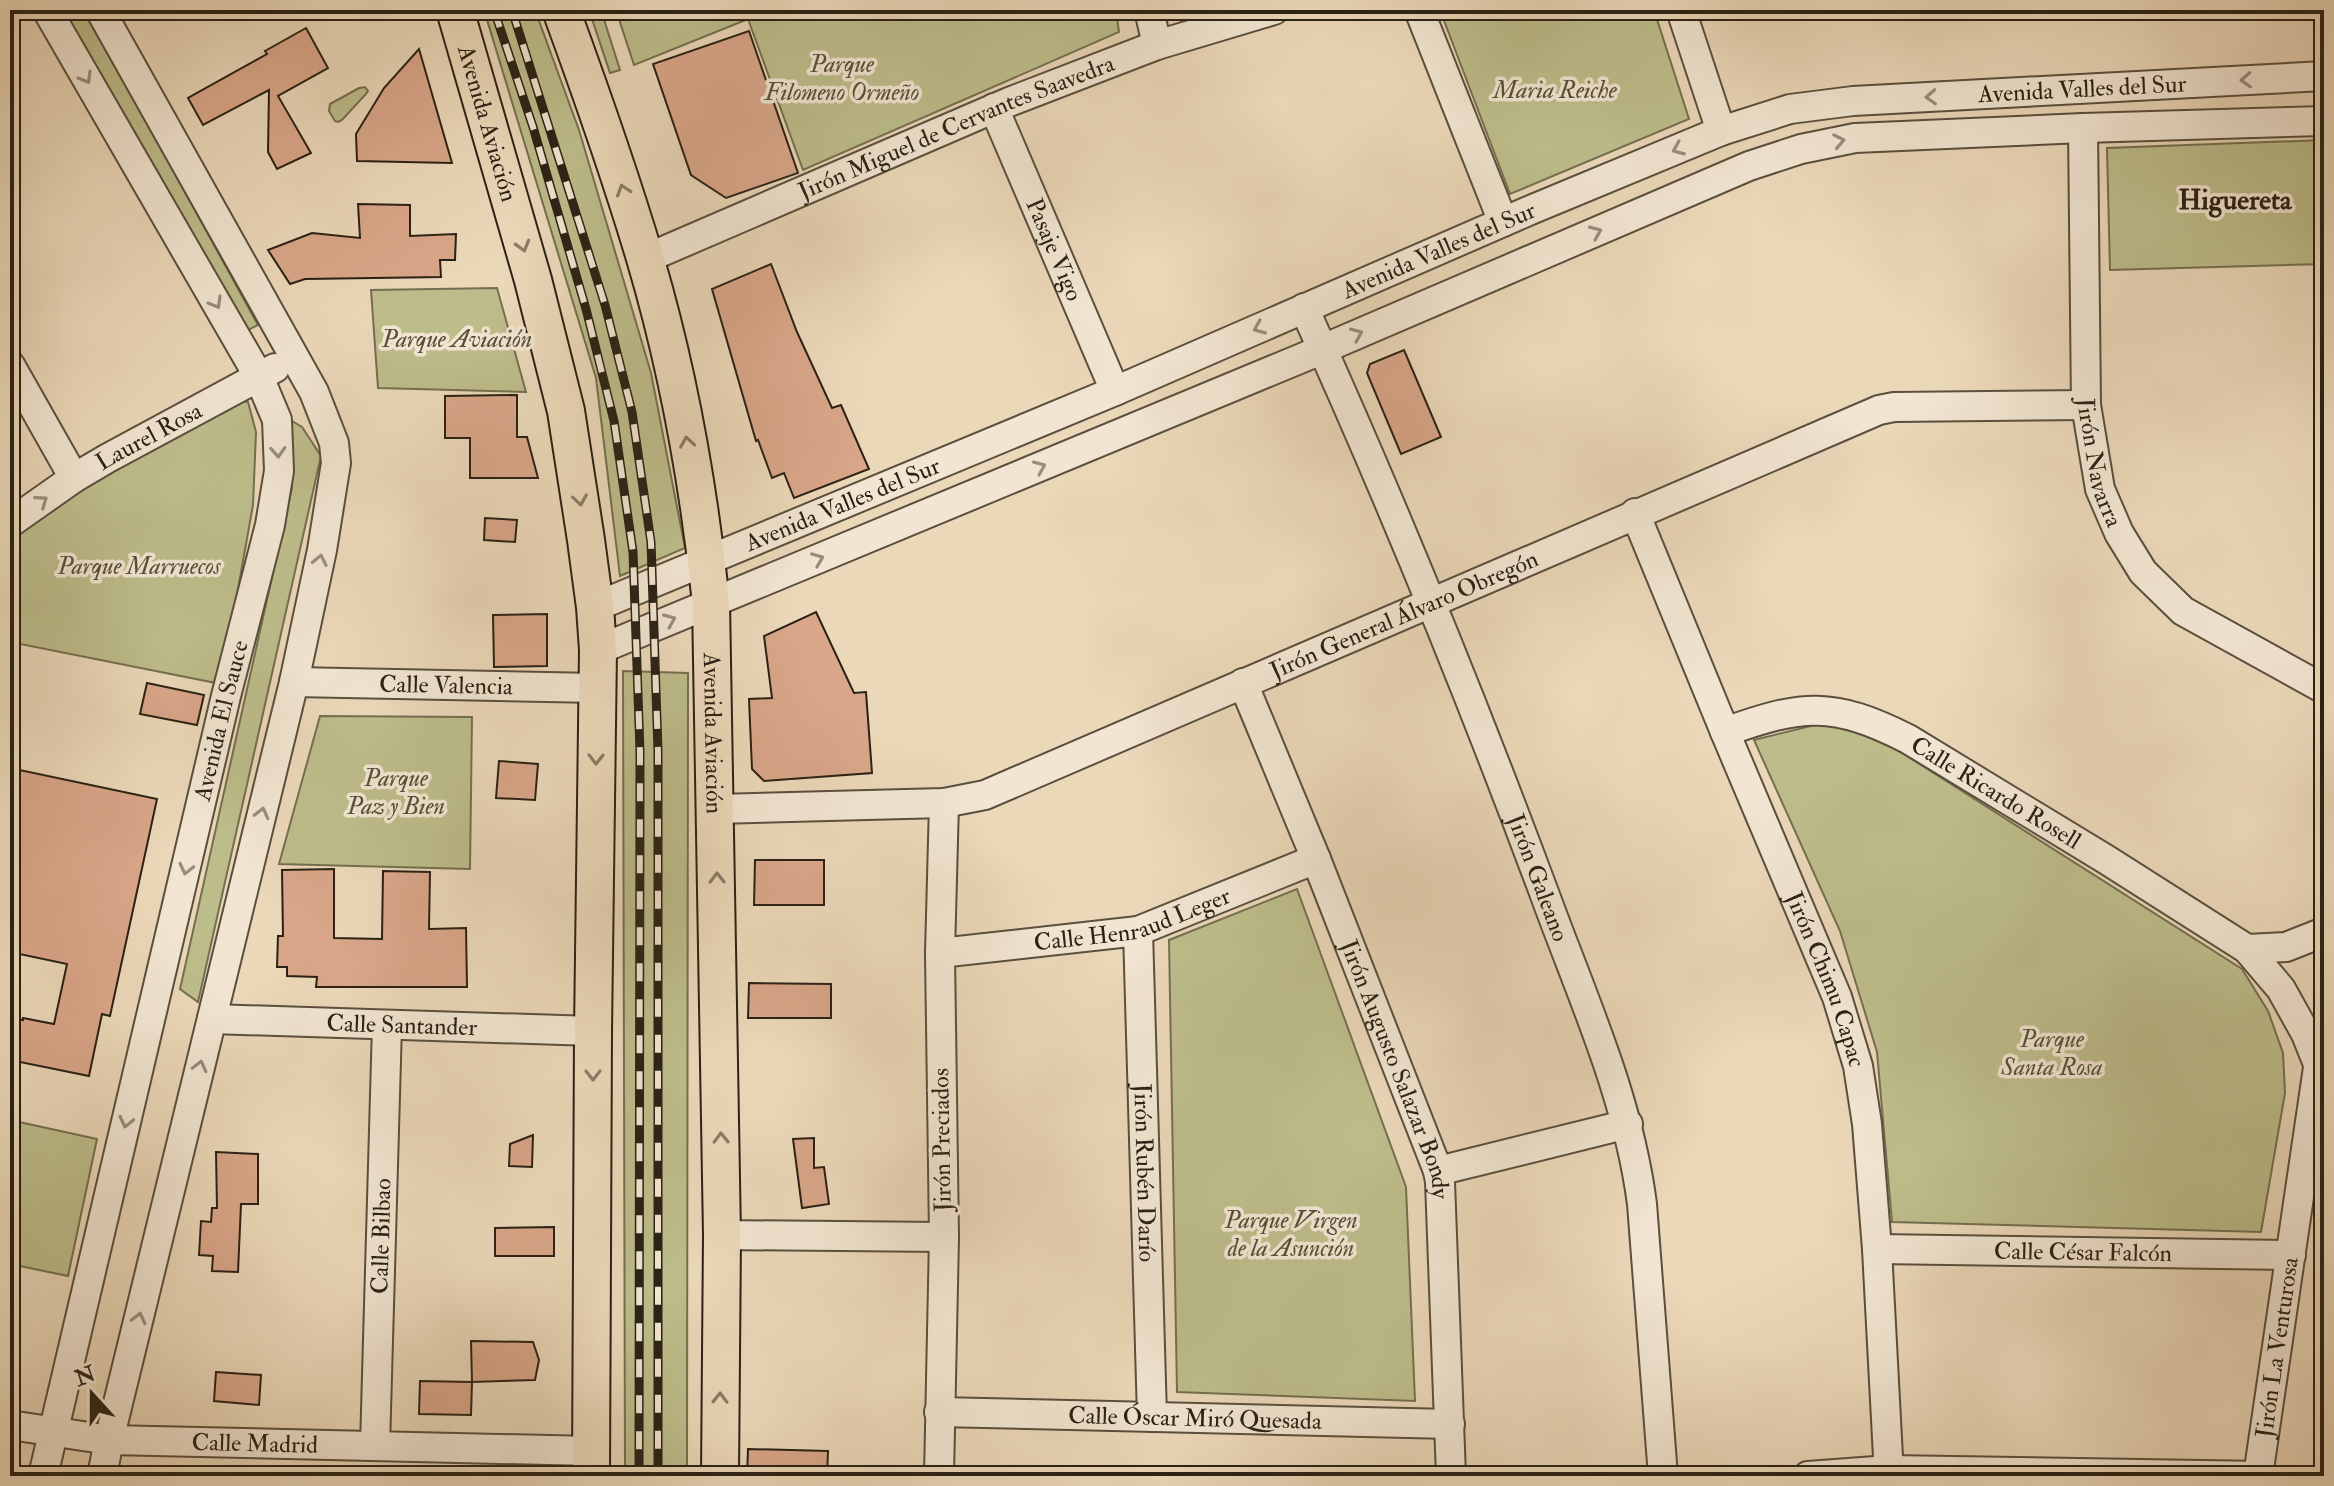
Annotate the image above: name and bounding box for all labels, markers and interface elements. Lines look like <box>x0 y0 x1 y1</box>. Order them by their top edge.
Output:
street label: Avenida Aviación <box>450 41 525 205</box>
street label: Jirón Miguel de Cervantes Saavedra <box>792 47 1120 207</box>
park label: Parque Filomeno Ormeño <box>764 49 919 108</box>
street label: Avenida Valles del Sur <box>1976 68 2187 110</box>
one-way arrow <box>76 69 92 83</box>
one-way arrow <box>2239 72 2252 89</box>
park label: Maria Reiche <box>1491 75 1618 106</box>
one-way arrow <box>1924 88 1936 105</box>
one-way arrow <box>1832 134 1846 151</box>
one-way arrow <box>1672 139 1686 155</box>
district label: Higuereta <box>2178 183 2293 218</box>
one-way arrow <box>616 184 632 198</box>
street label: Pasaje Vigo <box>1019 193 1090 306</box>
street label: Avenida Valles del Sur <box>1336 194 1540 306</box>
one-way arrow <box>1588 225 1602 241</box>
one-way arrow <box>514 239 530 253</box>
one-way arrow <box>206 294 222 309</box>
one-way arrow <box>1253 319 1267 335</box>
park label: Parque Aviación <box>381 324 532 355</box>
one-way arrow <box>1349 328 1363 344</box>
street label: Laurel Rosa <box>90 394 208 477</box>
street label: Jirón Navarra <box>2070 397 2130 533</box>
one-way arrow <box>679 435 696 449</box>
one-way arrow <box>269 446 286 459</box>
street label: Avenida Valles del Sur <box>739 450 945 559</box>
one-way arrow <box>1032 460 1046 476</box>
one-way arrow <box>571 493 588 507</box>
one-way arrow <box>34 496 48 511</box>
street label: Jirón General Álvaro Obregón <box>1264 543 1543 686</box>
park label: Parque Marruecos <box>56 551 221 582</box>
one-way arrow <box>810 552 824 568</box>
one-way arrow <box>311 553 328 567</box>
one-way arrow <box>662 614 676 630</box>
street label: Avenida El Sauce <box>186 637 255 805</box>
street label: Avenida Aviación <box>696 651 730 814</box>
street label: Calle Valencia <box>379 668 514 702</box>
street label: Calle Ricardo Rosell <box>1905 729 2087 856</box>
one-way arrow <box>588 753 605 766</box>
park label: Parque Paz y Bien <box>346 763 445 822</box>
one-way arrow <box>253 807 270 820</box>
street label: Jirón Galeano <box>1500 809 1576 946</box>
one-way arrow <box>178 861 195 875</box>
one-way arrow <box>709 871 726 884</box>
street label: Calle Henraud Leger <box>1032 880 1235 958</box>
street label: Jirón Chimu Capac <box>1778 886 1873 1071</box>
street label: Jirón Augusto Salazar Bondy <box>1333 934 1456 1200</box>
street label: Calle Santander <box>326 1007 478 1043</box>
park label: Parque Santa Rosa <box>2000 1024 2103 1083</box>
one-way arrow <box>191 1059 208 1073</box>
street label: Jirón Preciados <box>925 1068 959 1213</box>
one-way arrow <box>584 1069 602 1082</box>
street label: Jirón Rubén Darío <box>1127 1082 1163 1263</box>
one-way arrow <box>119 1115 136 1128</box>
one-way arrow <box>712 1131 730 1144</box>
street label: Calle Bilbao <box>364 1178 398 1294</box>
park label: Parque Virgen de la Asunción <box>1223 1205 1358 1264</box>
street label: Calle César Falcón <box>1994 1235 2172 1269</box>
street label: Jirón La Venturosa <box>2248 1254 2306 1441</box>
one-way arrow <box>129 1312 146 1326</box>
north arrow <box>52 1354 132 1434</box>
text: N <box>70 1360 100 1393</box>
one-way arrow <box>712 1391 729 1404</box>
street label: Calle Óscar Miró Quesada <box>1068 1400 1323 1437</box>
street label: Calle Madrid <box>191 1426 319 1460</box>

